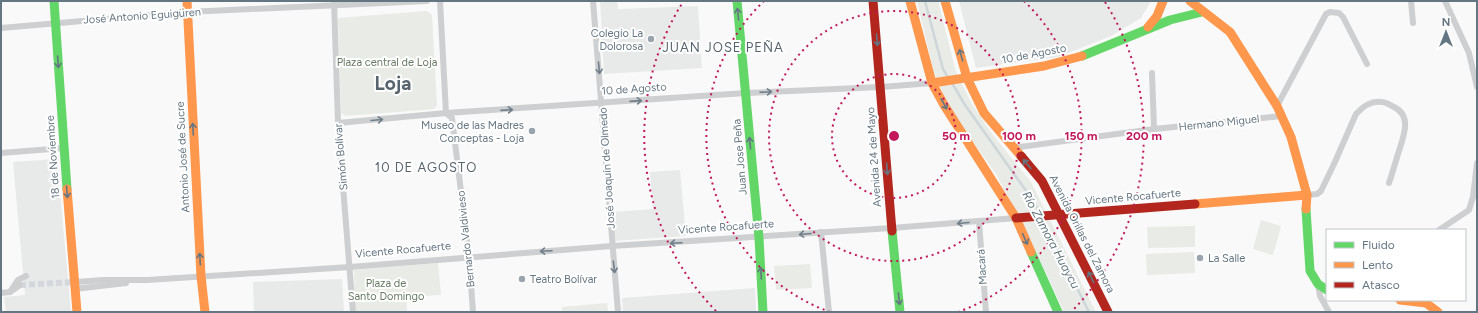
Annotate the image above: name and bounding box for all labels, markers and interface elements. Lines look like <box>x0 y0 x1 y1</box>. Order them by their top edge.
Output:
street label: José Antonio Eguigüren <box>83 5 201 27</box>
one-way arrow <box>734 8 742 21</box>
north arrow <box>1426 12 1466 52</box>
text: N <box>1442 16 1450 29</box>
place label: Colegio La Dolorosa <box>591 27 643 53</box>
one-way arrow <box>873 33 880 46</box>
marker: Colegio La Dolorosa <box>646 34 656 44</box>
district label: JUAN JOSE PEÑA <box>662 40 784 55</box>
street label: 10 de Agosto <box>1001 41 1067 67</box>
one-way arrow <box>957 49 964 62</box>
one-way arrow <box>55 55 62 68</box>
park label: Plaza central de Loja <box>337 56 437 69</box>
one-way arrow <box>596 61 603 74</box>
district label: Loja <box>375 72 411 95</box>
street label: 10 de Agosto <box>601 80 667 98</box>
one-way arrow <box>759 88 772 96</box>
one-way arrow <box>629 97 642 104</box>
one-way arrow <box>940 98 948 110</box>
street label: Antonio José de Sucre <box>174 101 192 213</box>
one-way arrow <box>500 106 513 113</box>
street label: José Joaquín de Olmedo <box>596 107 618 229</box>
street label: Avenida 24 de Mayo <box>864 107 884 207</box>
street label: Hermano Miguel <box>1178 112 1260 134</box>
street label: 18 de Noviembre <box>44 115 62 199</box>
one-way arrow <box>370 116 383 123</box>
street label: Juan Jose Peña <box>730 118 750 196</box>
place label: Museo de las Madres Conceptas - Loja <box>421 119 524 145</box>
one-way arrow <box>189 123 197 136</box>
street label: Simón Bolívar <box>332 123 350 191</box>
marker: Museo de las Madres Conceptas - Loja <box>527 126 537 136</box>
centre of rings <box>887 129 901 143</box>
text: 50 m <box>942 129 970 143</box>
text: 100 m <box>1002 129 1036 143</box>
text: 150 m <box>1064 129 1098 143</box>
text: 200 m <box>1126 129 1162 143</box>
one-way arrow <box>747 137 754 150</box>
one-way arrow <box>1023 159 1032 170</box>
district label: 10 DE AGOSTO <box>375 160 477 175</box>
one-way arrow <box>884 162 891 175</box>
street label: Avenida Orillas del Zamora <box>1047 173 1117 295</box>
one-way arrow <box>64 185 71 198</box>
street label: Vicente Rocafuerte <box>1085 186 1181 208</box>
water label: Río Zamora Huaycu <box>1019 189 1083 291</box>
street label: Bernardo Valdivieso <box>454 190 478 288</box>
street label: Vicente Rocafuerte <box>678 217 774 237</box>
one-way arrow <box>957 219 970 226</box>
legend <box>1326 229 1466 301</box>
one-way arrow <box>799 230 812 237</box>
one-way arrow <box>1022 233 1029 245</box>
text: Fluido <box>1362 238 1395 252</box>
street label: Vicente Rocafuerte <box>355 239 451 261</box>
one-way arrow <box>670 239 683 246</box>
one-way arrow <box>540 248 553 255</box>
street label: Macará <box>974 249 990 285</box>
place label: La Salle <box>1208 252 1245 265</box>
one-way arrow <box>196 253 203 266</box>
marker: La Salle <box>1195 253 1205 263</box>
text: Lento <box>1362 258 1393 272</box>
one-way arrow <box>611 260 618 273</box>
one-way arrow <box>757 267 764 280</box>
one-way arrow <box>1087 271 1094 283</box>
place label: Teatro Bolívar <box>530 273 597 286</box>
marker: Teatro Bolívar <box>517 274 527 284</box>
park label: Plaza de Santo Domingo <box>348 277 424 303</box>
text: Atasco <box>1362 278 1400 292</box>
one-way arrow <box>895 292 903 305</box>

